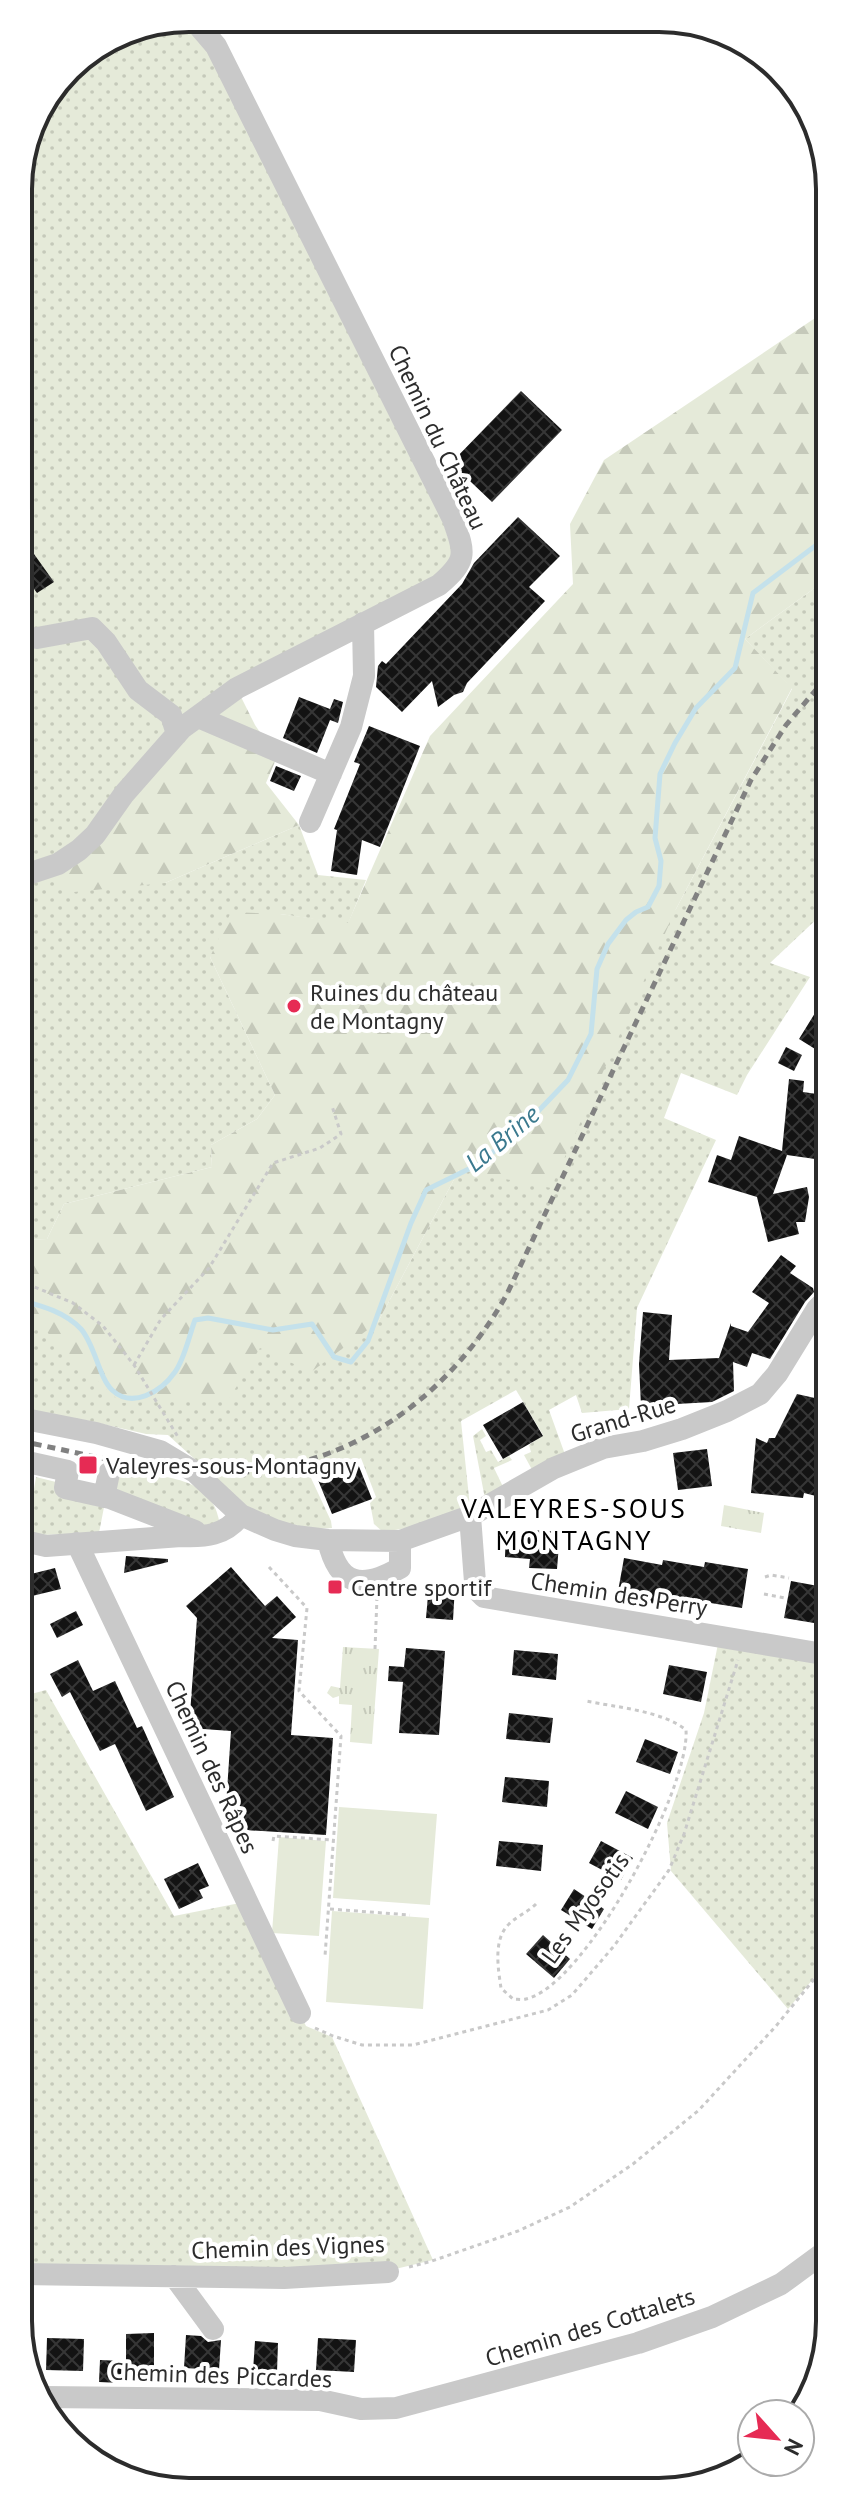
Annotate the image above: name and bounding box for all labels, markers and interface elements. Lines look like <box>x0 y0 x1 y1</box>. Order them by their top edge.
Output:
street label: Chemin du Château <box>382 340 494 534</box>
place label: Ruines du château de Montagny <box>310 977 498 1036</box>
marker: Ruines du château de Montagny <box>285 997 303 1015</box>
water label: La Brine <box>458 1097 546 1179</box>
street label: Grand-Rue <box>567 1388 679 1450</box>
place label: Valeyres-sous-Montagny <box>105 1450 356 1481</box>
marker: Valeyres-sous-Montagny <box>77 1454 99 1476</box>
district label: VALEYRES-SOUS MONTAGNY <box>460 1489 687 1558</box>
street label: Chemin des Perry <box>529 1565 709 1623</box>
place label: Centre sportif <box>351 1572 492 1603</box>
marker: Centre sportif <box>326 1578 344 1596</box>
street label: Chemin des Râpes <box>158 1676 266 1858</box>
street label: Les Myosotis <box>534 1846 636 1970</box>
street label: Chemin des Vignes <box>191 2228 385 2266</box>
street label: Chemin des Cottalets <box>481 2280 699 2374</box>
street label: Chemin des Piccardes <box>109 2356 333 2394</box>
north arrow <box>736 2398 816 2478</box>
text: N <box>778 2434 810 2460</box>

